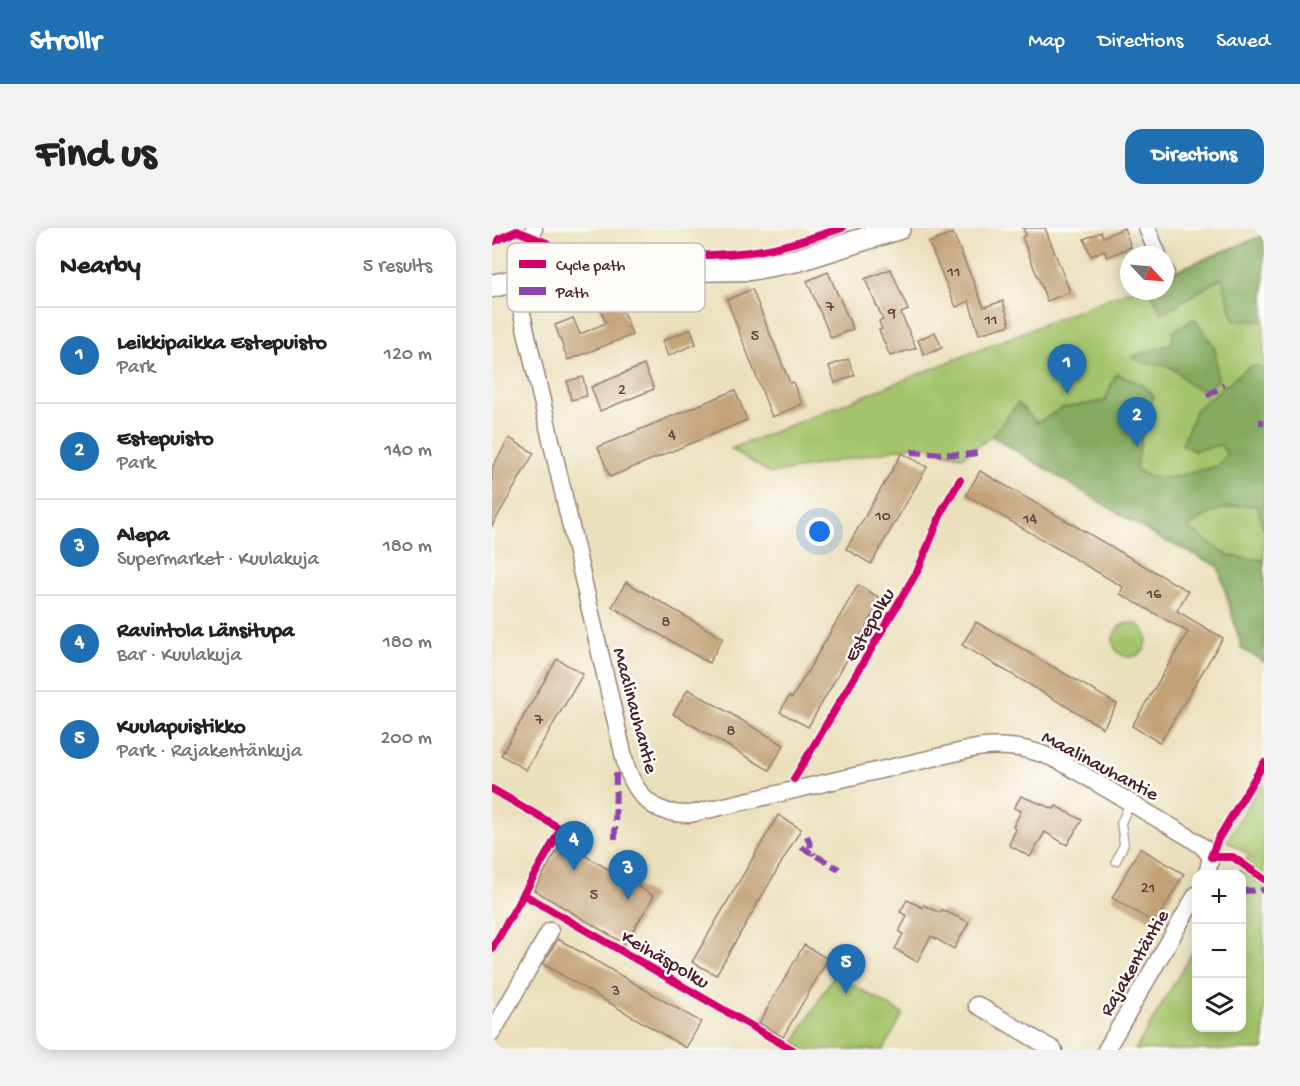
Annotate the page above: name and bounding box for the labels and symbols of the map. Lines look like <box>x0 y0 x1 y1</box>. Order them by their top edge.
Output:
legend <box>507 243 705 312</box>
north arrow <box>1120 246 1174 300</box>
text: Cycle path <box>556 258 626 277</box>
house number: 11 <box>947 264 960 283</box>
text: Path <box>555 285 589 304</box>
house number: 7 <box>825 299 835 318</box>
house number: 9 <box>887 305 896 324</box>
house number: 11 <box>984 312 997 331</box>
house number: 5 <box>751 328 759 347</box>
pin: 1 <box>1048 344 1086 394</box>
house number: 2 <box>618 382 626 401</box>
pin: 2 <box>1118 398 1156 447</box>
house number: 4 <box>668 427 676 446</box>
house number: 10 <box>874 508 891 527</box>
house number: 14 <box>1022 511 1037 530</box>
your location <box>805 517 834 546</box>
street label: Estepolku <box>841 584 902 667</box>
house number: 16 <box>1146 586 1162 605</box>
house number: 8 <box>662 614 671 633</box>
street label: Maalinauhantie <box>606 646 662 777</box>
house number: 7 <box>534 712 544 731</box>
house number: 8 <box>727 723 736 742</box>
street label: Maalinauhantie <box>1037 727 1162 808</box>
pin: 4 <box>554 822 593 871</box>
pin: 3 <box>608 850 648 900</box>
house number: 21 <box>1141 880 1155 899</box>
house number: 5 <box>590 887 598 906</box>
street label: Rajakentäntie <box>1096 906 1176 1021</box>
street label: Keihäspolku <box>616 927 713 996</box>
pin: 5 <box>826 944 866 994</box>
house number: 3 <box>611 983 620 1002</box>

